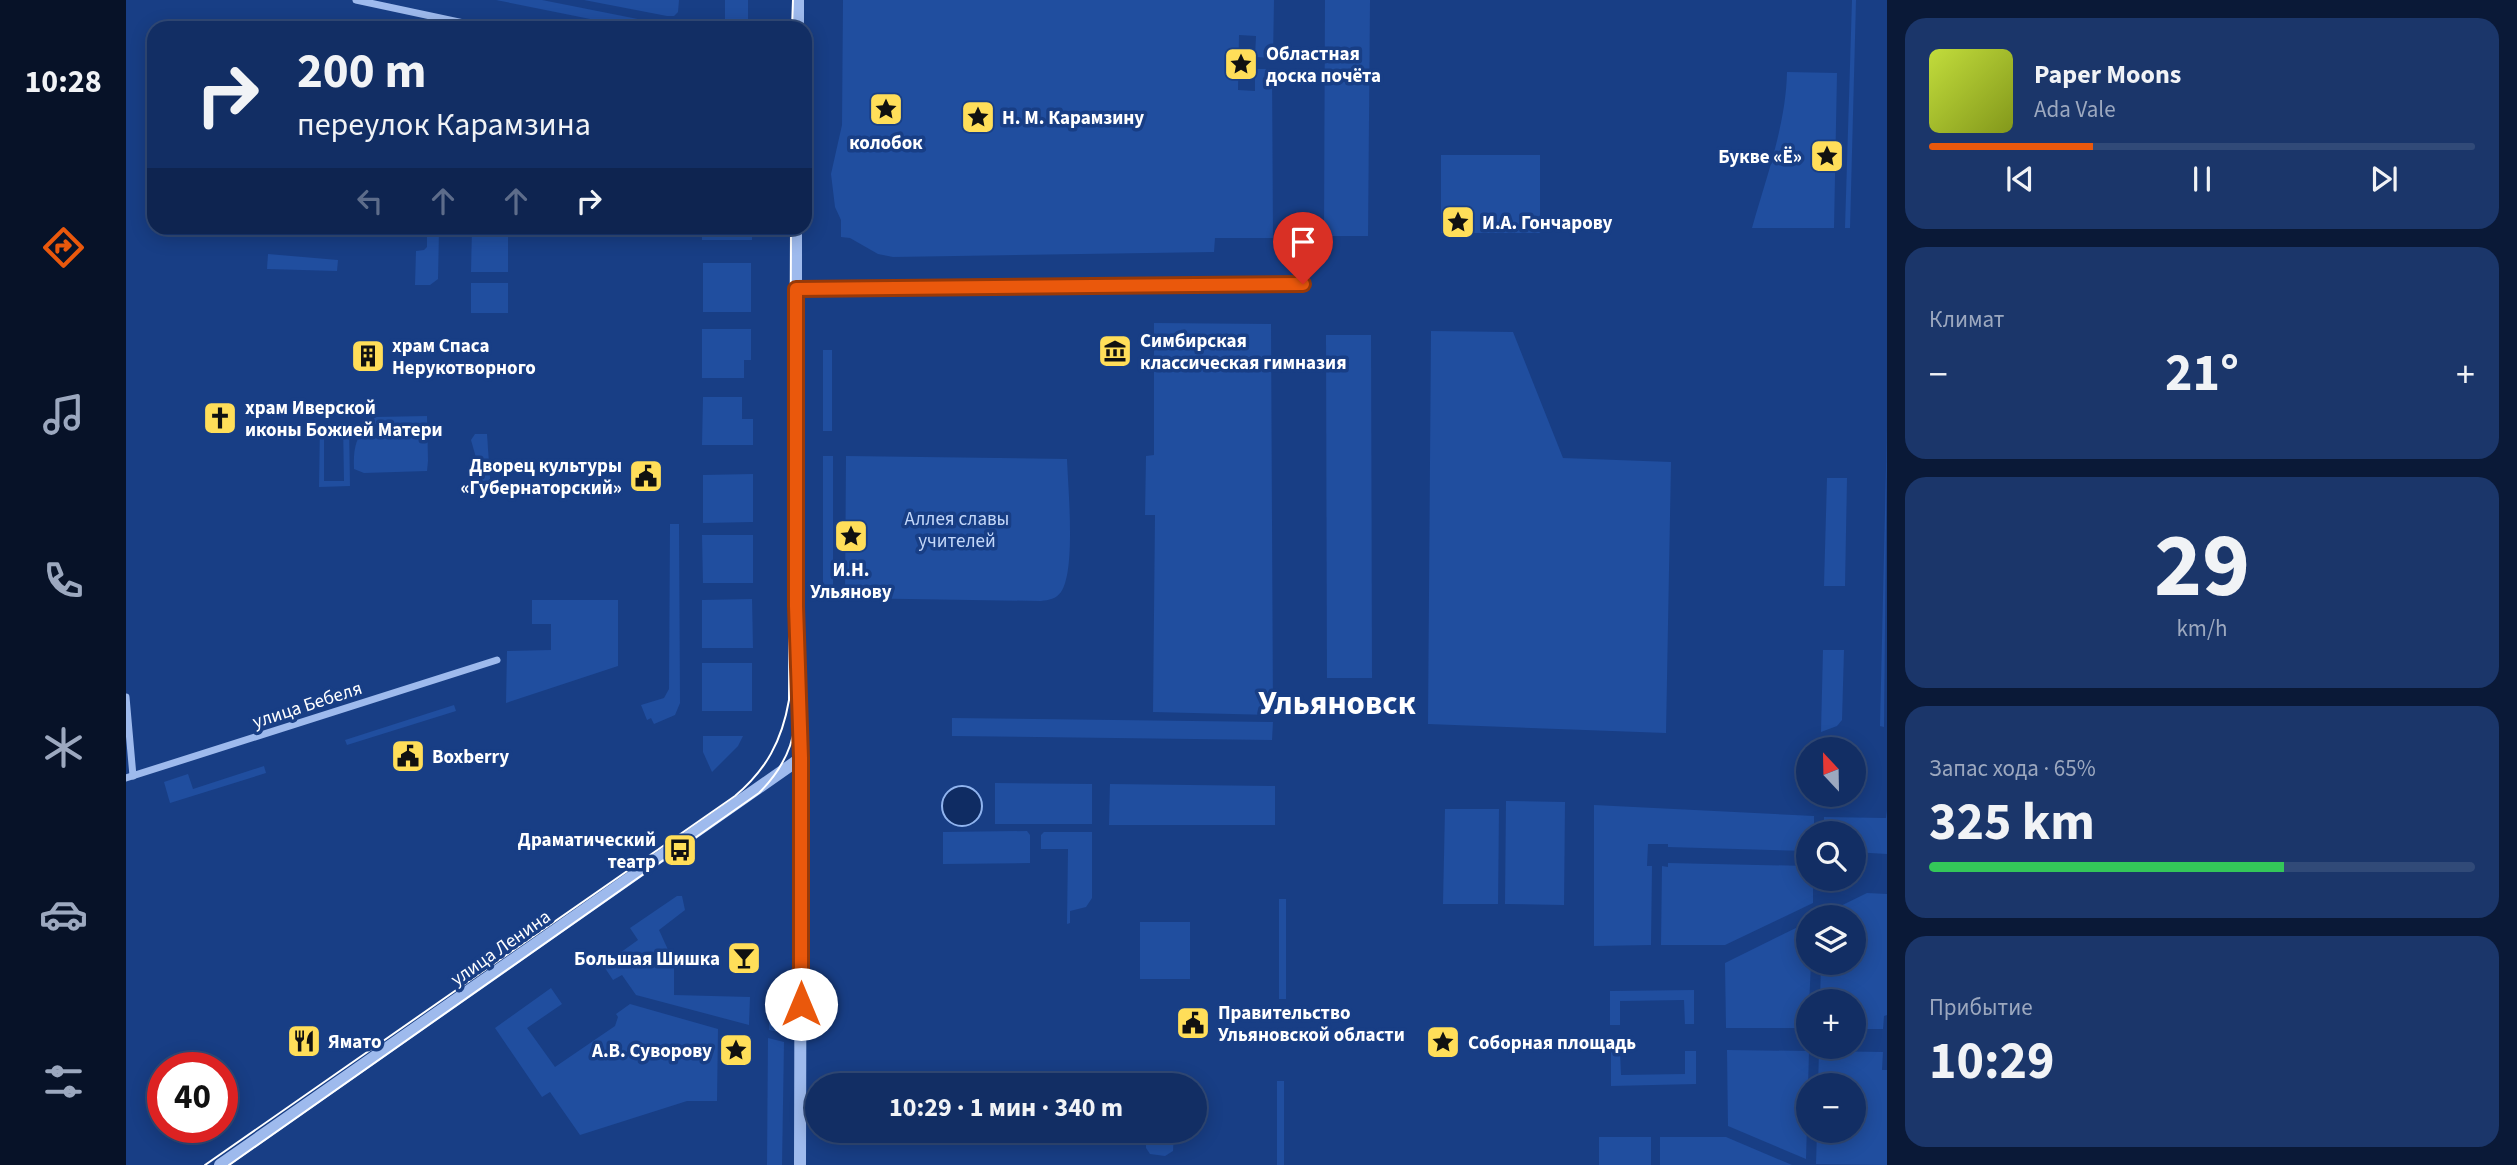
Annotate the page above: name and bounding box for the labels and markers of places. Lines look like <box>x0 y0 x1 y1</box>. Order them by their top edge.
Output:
place label: Областная доска почёта <box>1266 41 1381 90</box>
place icon: Областная доска почёта <box>1222 45 1260 83</box>
place icon: колобок <box>867 90 905 128</box>
place icon: Н. М. Карамзину <box>959 98 997 136</box>
place label: Н. М. Карамзину <box>1002 105 1144 132</box>
place label: колобок <box>849 130 923 157</box>
place icon: Букве «Ё» <box>1808 137 1846 175</box>
place label: Букве «Ё» <box>1718 144 1802 171</box>
place icon: И.А. Гончарову <box>1439 203 1477 241</box>
place label: И.А. Гончарову <box>1482 210 1613 237</box>
pin <box>1273 212 1333 284</box>
place label: Симбирская классическая гимназия <box>1140 328 1347 377</box>
museum icon: Симбирская классическая гимназия <box>1096 332 1134 370</box>
place label: xрам Спаса Нерукотворного <box>392 333 536 382</box>
building icon: xрам Спаса Нерукотворного <box>349 337 387 375</box>
place label: храм Иверской иконы Божией Матери <box>245 395 443 444</box>
church icon: храм Иверской иконы Божией Матери <box>201 399 239 437</box>
place label: Дворец культуры «Губернаторский» <box>460 453 622 502</box>
public building icon: Дворец культуры «Губернаторский» <box>627 457 665 495</box>
place icon: И.Н. Ульянову <box>832 517 870 555</box>
place label: И.Н. Ульянову <box>810 557 892 606</box>
public building icon: Boxberry <box>389 737 427 775</box>
place label: Boxberry <box>432 744 509 771</box>
place label: Драматический театр <box>518 827 656 876</box>
bus stop icon: Драматический театр <box>661 831 699 869</box>
bar icon: Большая Шишка <box>725 939 763 977</box>
place label: Большая Шишка <box>574 946 720 973</box>
place label: Правительство Ульяновской области <box>1218 1000 1405 1049</box>
public building icon: Правительство Ульяновской области <box>1174 1004 1212 1042</box>
restaurant icon: Ямато <box>285 1022 323 1060</box>
place icon: Соборная площадь <box>1424 1023 1462 1061</box>
place label: Ямато <box>328 1029 381 1056</box>
place label: Соборная площадь <box>1468 1030 1636 1057</box>
place icon: А.В. Суворову <box>717 1031 755 1069</box>
place label: А.В. Суворову <box>591 1038 712 1065</box>

